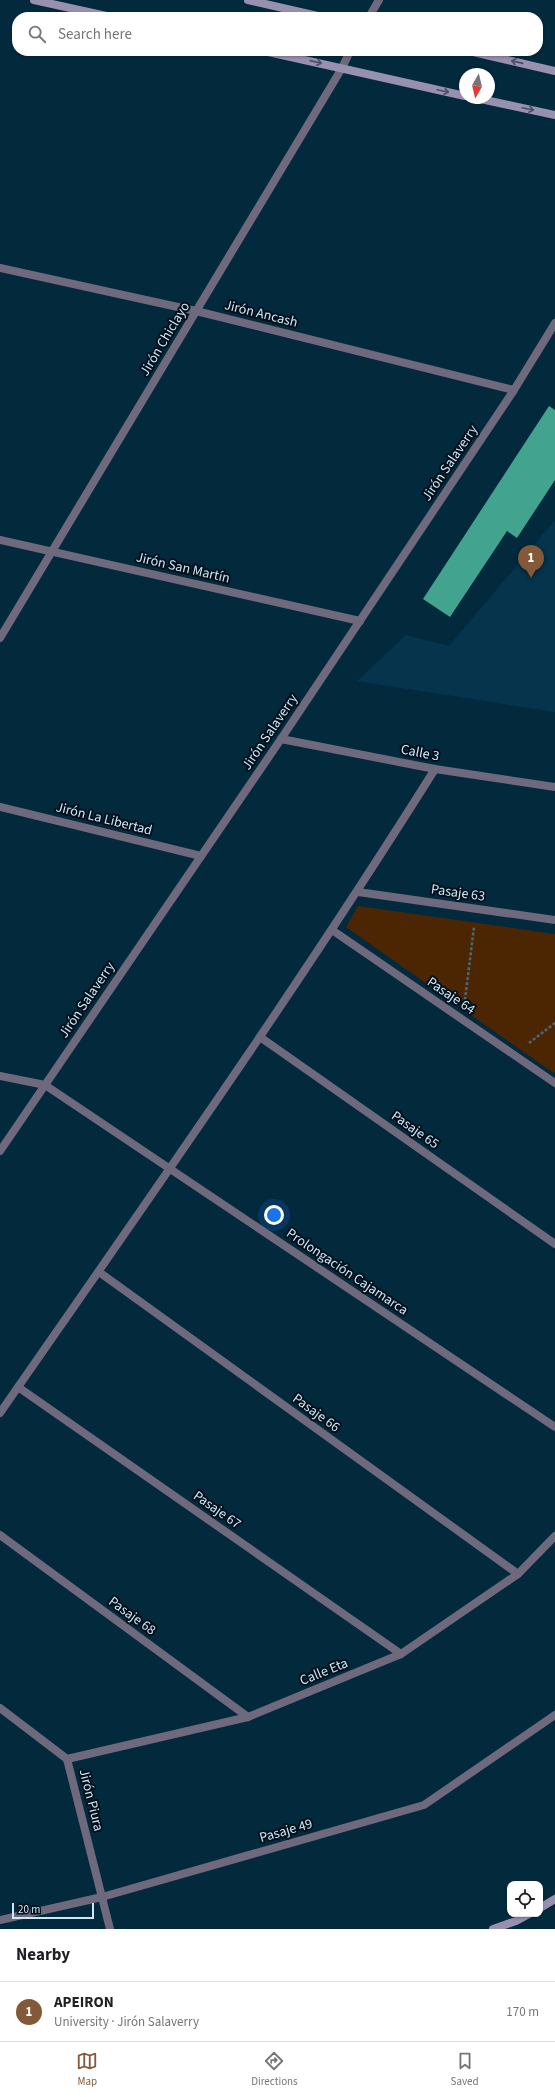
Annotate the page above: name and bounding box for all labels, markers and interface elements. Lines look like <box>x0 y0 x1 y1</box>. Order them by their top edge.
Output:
search box <box>12 12 543 56</box>
icon: search <box>26 23 48 45</box>
text: Search here <box>58 24 132 45</box>
one-way arrow <box>511 58 524 66</box>
one-way arrow <box>309 59 322 67</box>
north arrow <box>459 68 495 104</box>
one-way arrow <box>436 87 449 95</box>
one-way arrow <box>521 106 534 114</box>
street label: Jirón Ancash <box>222 295 300 333</box>
street label: Jirón Chiclayo <box>135 298 195 380</box>
street label: Jirón Salaverry <box>417 421 483 505</box>
pin: 1 <box>518 545 544 578</box>
street label: Jirón San Martín <box>134 547 232 589</box>
street label: Jirón Salaverry <box>237 690 303 774</box>
street label: Calle 3 <box>399 739 441 767</box>
street label: Jirón La Libertad <box>54 797 154 841</box>
street label: Pasaje 63 <box>430 879 486 907</box>
street label: Jirón Salaverry <box>54 958 120 1042</box>
street label: Pasaje 64 <box>423 972 479 1020</box>
street label: Pasaje 65 <box>387 1106 443 1154</box>
your location <box>264 1205 284 1225</box>
street label: Prolongación Cajamarca <box>282 1224 412 1320</box>
street label: Pasaje 66 <box>288 1389 344 1437</box>
street label: Pasaje 67 <box>189 1486 245 1534</box>
street label: Pasaje 68 <box>104 1592 160 1640</box>
street label: Calle Eta <box>297 1653 351 1691</box>
street label: Jirón Piura <box>74 1767 108 1833</box>
street label: Pasaje 49 <box>257 1814 315 1848</box>
map controls <box>507 1881 543 1917</box>
button: locate <box>507 1881 543 1917</box>
scale bar <box>12 1901 94 1920</box>
text: 20 m <box>18 1902 40 1917</box>
text: Nearby <box>16 1943 70 1967</box>
text: APEIRON <box>54 1992 114 2013</box>
text: 1 <box>26 2003 32 2021</box>
text: 170 m <box>506 2003 539 2021</box>
text: University · Jirón Salaverry <box>54 2013 199 2031</box>
tab: Map <box>76 2050 98 2089</box>
tab: Directions <box>251 2050 298 2089</box>
tab: Saved <box>451 2050 479 2089</box>

